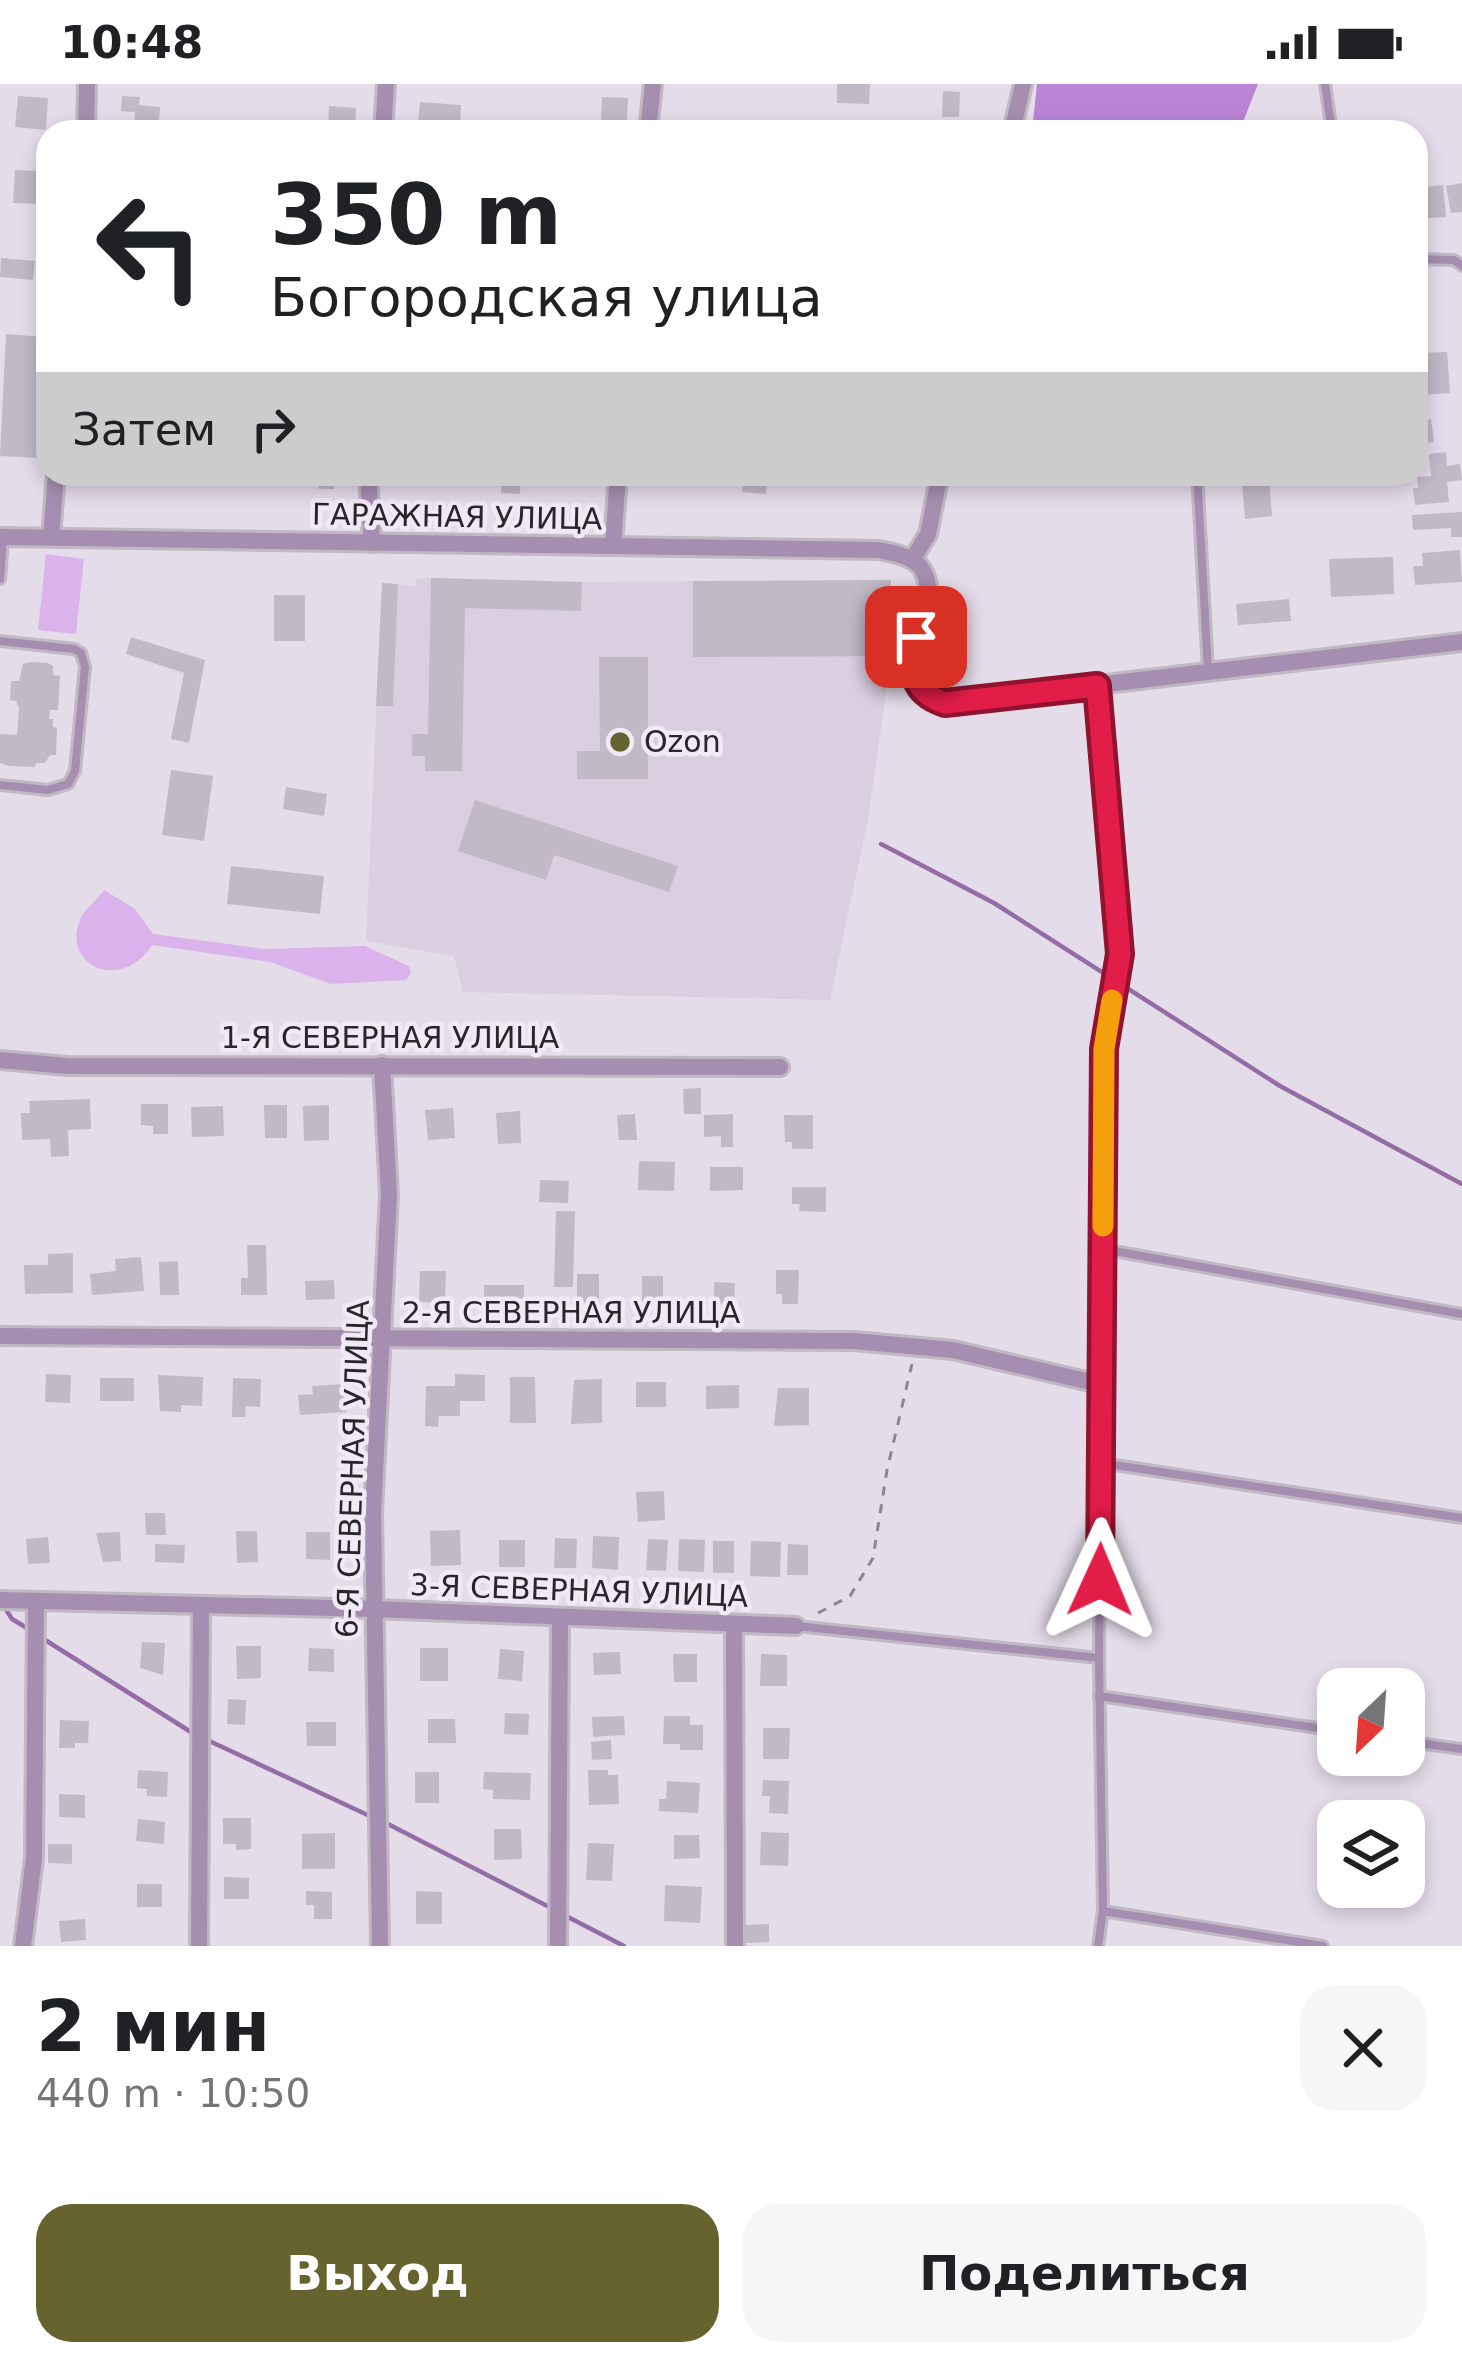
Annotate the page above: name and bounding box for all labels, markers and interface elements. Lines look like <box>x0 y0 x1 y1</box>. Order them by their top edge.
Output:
text: 10:48 <box>60 16 203 69</box>
text: 350 m <box>270 166 562 264</box>
icon: left <box>72 168 228 324</box>
text: Богородская улица <box>270 266 823 329</box>
icon: right <box>240 396 306 462</box>
text: Затем <box>72 403 216 456</box>
street label: ГАРАЖНАЯ УЛИЦА <box>312 496 603 537</box>
pin <box>865 586 967 688</box>
icon: arrive <box>883 604 949 670</box>
place label: Ozon <box>644 724 721 759</box>
marker: Ozon <box>607 729 633 755</box>
street label: 1-Я СЕВЕРНАЯ УЛИЦА <box>221 1020 560 1055</box>
street label: 2-Я СЕВЕРНАЯ УЛИЦА <box>402 1295 741 1330</box>
street label: 6-Я СЕВЕРНАЯ УЛИЦА <box>329 1299 376 1639</box>
position arrow <box>1037 1517 1163 1643</box>
street label: 3-Я СЕВЕРНАЯ УЛИЦА <box>409 1567 749 1614</box>
north arrow <box>1317 1668 1425 1776</box>
map controls <box>1317 1668 1425 1908</box>
button: layers <box>1317 1800 1425 1908</box>
text: 2 мин <box>36 1984 270 2068</box>
button: close <box>1300 1985 1426 2111</box>
text: 440 m · 10:50 <box>36 2071 310 2116</box>
button: Выход <box>36 2204 719 2342</box>
button: Поделиться <box>743 2204 1426 2342</box>

